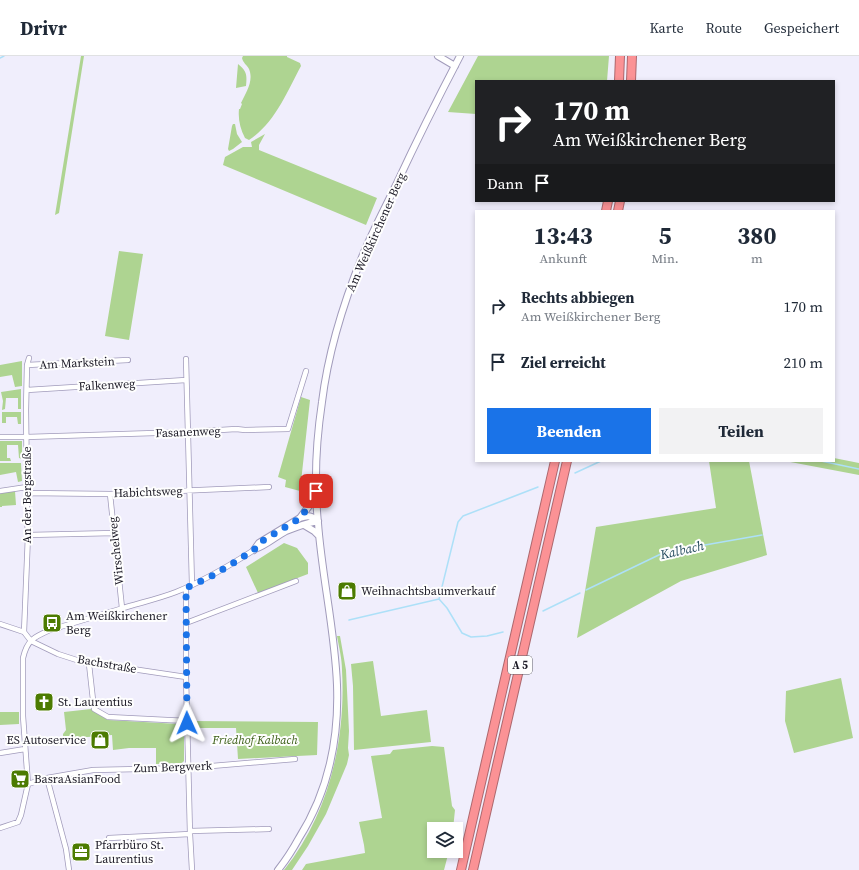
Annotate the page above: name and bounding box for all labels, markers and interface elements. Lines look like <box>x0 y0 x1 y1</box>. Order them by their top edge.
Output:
text: Drivr <box>20 15 67 41</box>
text: Karte <box>649 18 684 38</box>
text: Route <box>706 18 742 38</box>
text: Gespeichert <box>764 18 839 38</box>
text: 170 m <box>553 91 630 129</box>
icon: right <box>487 96 539 148</box>
text: Am Weißkirchener Berg <box>553 127 746 152</box>
street label: Am Weißkirchener Berg <box>342 170 410 294</box>
icon: arrive <box>531 172 553 194</box>
text: Dann <box>487 173 523 194</box>
text: 13:43 <box>534 219 593 252</box>
text: 5 <box>659 219 672 252</box>
text: 380 <box>737 219 776 252</box>
text: Ankunft <box>539 250 587 267</box>
text: Min. <box>651 250 679 267</box>
text: m <box>751 250 763 267</box>
text: Rechts abbiegen <box>521 287 635 308</box>
icon: right <box>487 295 509 317</box>
text: 170 m <box>783 296 823 317</box>
text: Am Weißkirchener Berg <box>521 308 661 325</box>
icon: arrive <box>487 351 509 373</box>
text: Ziel erreicht <box>521 352 606 373</box>
text: 210 m <box>783 352 823 373</box>
street label: Am Markstein <box>39 353 115 373</box>
street label: Falkenweg <box>78 376 136 394</box>
button: Beenden <box>487 408 651 454</box>
button: Teilen <box>659 408 823 454</box>
street label: Fasanenweg <box>155 423 221 441</box>
street label: An der Bergstraße <box>19 446 35 544</box>
pin <box>299 474 333 508</box>
icon: arrive <box>305 480 327 502</box>
street label: Habichtsweg <box>113 483 183 501</box>
street label: Wirschelweg <box>104 516 128 586</box>
water label: Kalbach <box>658 537 705 563</box>
shop icon: Weihnachtsbaumverkauf <box>336 580 358 602</box>
place label: Weihnachtsbaumverkauf <box>361 583 497 599</box>
place label: Am Weißkirchener Berg <box>66 608 167 638</box>
bus stop icon: Am Weißkirchener Berg <box>41 612 63 634</box>
street label: Bachstraße <box>76 651 138 677</box>
road number: A 5 <box>508 656 532 674</box>
church icon: St. Laurentius <box>33 691 55 713</box>
place label: St. Laurentius <box>58 694 133 710</box>
position arrow <box>166 702 208 744</box>
shop icon: ES Autoservice <box>89 729 111 751</box>
place label: ES Autoservice <box>6 732 86 748</box>
park label: Friedhof Kalbach <box>211 732 298 748</box>
street label: Zum Bergwerk <box>133 758 213 776</box>
supermarket icon: BasraAsianFood <box>9 768 31 790</box>
place label: BasraAsianFood <box>34 771 121 787</box>
map controls <box>427 822 463 858</box>
button: layers <box>427 822 463 858</box>
place label: Pfarrbüro St. Laurentius <box>95 837 164 867</box>
office icon: Pfarrbüro St. Laurentius <box>70 841 92 863</box>

